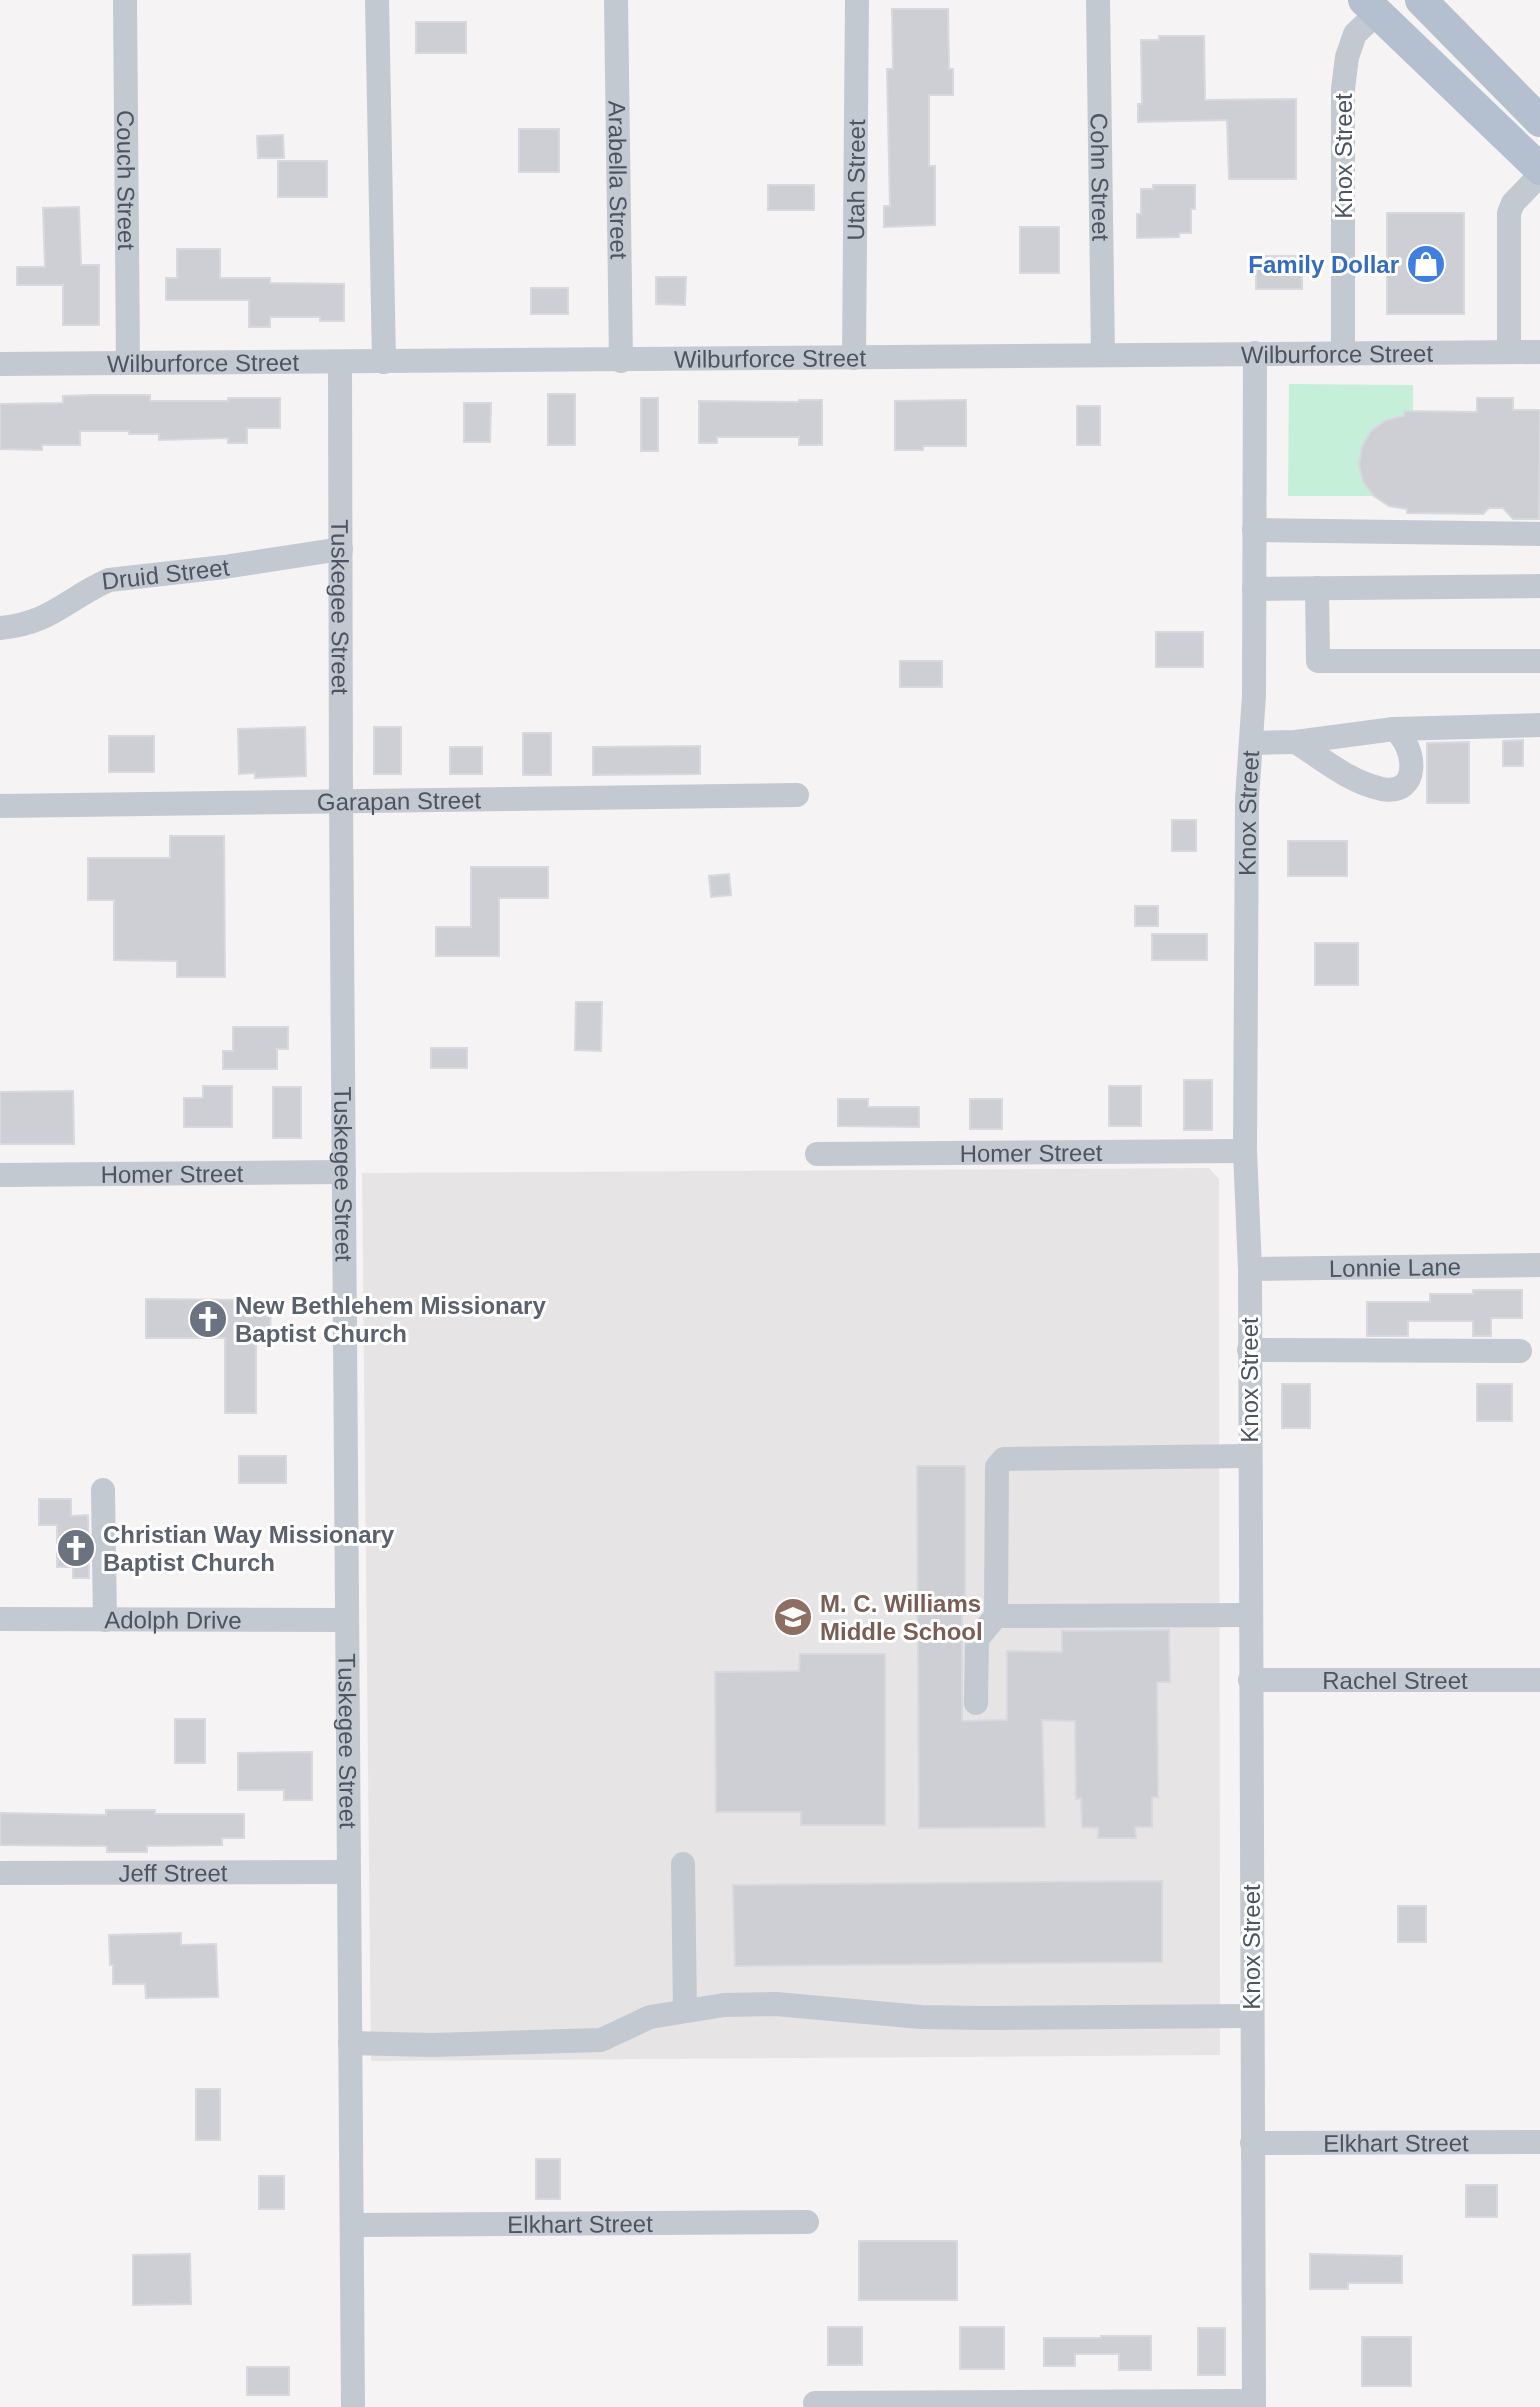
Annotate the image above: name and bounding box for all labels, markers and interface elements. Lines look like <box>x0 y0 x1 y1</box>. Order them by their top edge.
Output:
street label: Knox Street <box>1330 93 1357 219</box>
street label: Arabella Street <box>604 100 633 260</box>
street label: Couch Street <box>112 110 141 251</box>
street label: Cohn Street <box>1086 113 1115 242</box>
street label: Utah Street <box>841 119 870 241</box>
shop icon: Family Dollar <box>1405 243 1447 285</box>
place label: Family Dollar <box>1248 251 1399 278</box>
street label: Wilburforce Street <box>1241 339 1433 368</box>
street label: Wilburforce Street <box>674 344 867 372</box>
street label: Wilburforce Street <box>107 348 300 377</box>
street label: Tuskegee Street <box>327 519 354 695</box>
street label: Druid Street <box>100 553 231 594</box>
street label: Knox Street <box>1233 749 1264 876</box>
street label: Garapan Street <box>317 786 482 815</box>
street label: Tuskegee Street <box>330 1086 358 1262</box>
street label: Homer Street <box>959 1138 1103 1167</box>
street label: Homer Street <box>100 1159 244 1188</box>
street label: Lonnie Lane <box>1329 1253 1461 1281</box>
place label: New Bethlehem Missionary Baptist Church <box>235 1292 546 1347</box>
church icon: New Bethlehem Missionary Baptist Church <box>187 1298 229 1340</box>
street label: Knox Street <box>1236 1317 1263 1443</box>
place label: Christian Way Missionary Baptist Church <box>103 1521 395 1576</box>
church icon: Christian Way Missionary Baptist Church <box>55 1527 97 1569</box>
place label: M. C. Williams Middle School <box>820 1590 983 1645</box>
school or university icon: M. C. Williams Middle School <box>772 1596 814 1638</box>
street label: Adolph Drive <box>104 1606 242 1633</box>
street label: Tuskegee Street <box>334 1653 362 1829</box>
street label: Rachel Street <box>1322 1667 1468 1694</box>
street label: Jeff Street <box>118 1859 228 1886</box>
street label: Knox Street <box>1238 1884 1265 2010</box>
street label: Elkhart Street <box>1323 2129 1469 2156</box>
street label: Elkhart Street <box>507 2210 653 2237</box>

